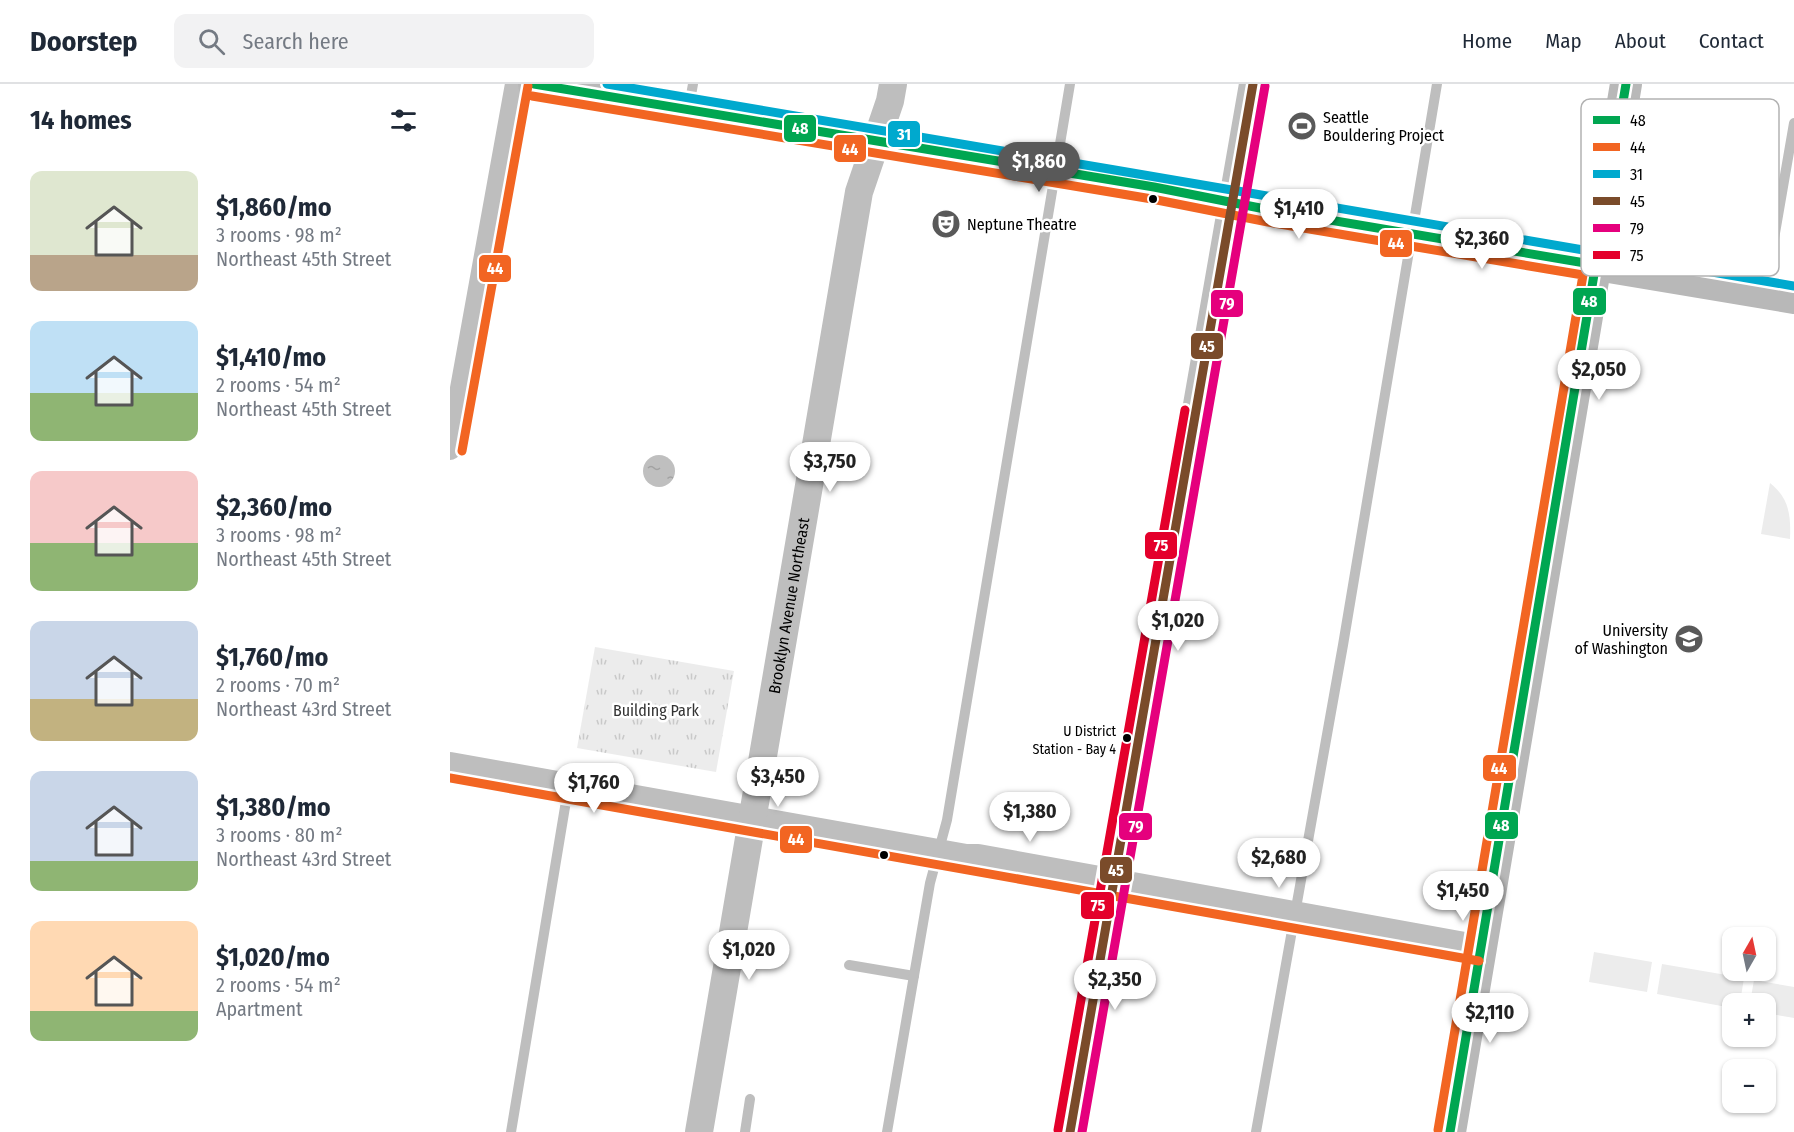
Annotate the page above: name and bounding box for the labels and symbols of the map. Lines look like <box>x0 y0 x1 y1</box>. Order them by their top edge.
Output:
legend <box>1581 99 1779 276</box>
place label: Seattle Bouldering Project <box>1323 108 1445 145</box>
sports icon: Seattle Bouldering Project <box>1286 110 1318 142</box>
text: 48 <box>1630 111 1646 130</box>
line badge: 48 <box>783 114 817 143</box>
text: 48 <box>792 119 809 138</box>
line badge: 31 <box>887 120 921 148</box>
text: 31 <box>896 125 911 144</box>
line badge: 44 <box>833 134 867 163</box>
text: 44 <box>1630 138 1646 157</box>
text: 44 <box>842 140 858 159</box>
pin: $1,860 <box>990 142 1088 193</box>
text: 31 <box>1630 165 1643 184</box>
pin: $1,410 <box>1250 189 1348 240</box>
text: 45 <box>1630 192 1645 211</box>
unlabelled marker <box>1147 193 1159 205</box>
theatre icon: Neptune Theatre <box>930 208 962 240</box>
place label: Neptune Theatre <box>967 215 1077 234</box>
pin: $2,360 <box>1433 219 1531 270</box>
text: 79 <box>1630 219 1644 238</box>
line badge: 44 <box>1379 229 1413 258</box>
text: 44 <box>1388 234 1404 253</box>
text: 75 <box>1630 246 1644 265</box>
line badge: 44 <box>478 254 512 283</box>
text: 44 <box>487 259 503 278</box>
line badge: 48 <box>1572 287 1607 316</box>
line badge: 79 <box>1210 289 1244 318</box>
text: 48 <box>1581 292 1598 311</box>
text: 79 <box>1220 294 1234 313</box>
line badge: 45 <box>1190 332 1224 360</box>
text: 45 <box>1199 337 1215 356</box>
pin: $2,050 <box>1550 350 1648 401</box>
pin: $3,750 <box>781 442 879 493</box>
street label: Brooklyn Avenue Northeast <box>765 515 814 695</box>
line badge: 75 <box>1144 531 1178 560</box>
text: 75 <box>1154 536 1168 555</box>
pin: $1,020 <box>1129 601 1227 652</box>
place label: University of Washington <box>1575 621 1669 658</box>
school or university icon: University of Washington <box>1673 623 1705 655</box>
park label: Building Park <box>613 701 700 720</box>
place label: U District Station - Bay 4 <box>1033 723 1116 758</box>
marker: U District Station - Bay 4 <box>1121 732 1133 744</box>
line badge: 44 <box>1482 754 1517 782</box>
pin: $3,450 <box>729 757 827 808</box>
text: 44 <box>1491 759 1507 778</box>
pin: $1,760 <box>545 763 643 814</box>
pin: $1,380 <box>981 792 1079 843</box>
line badge: 48 <box>1484 811 1519 840</box>
line badge: 79 <box>1118 812 1153 841</box>
text: 48 <box>1493 816 1510 835</box>
text: 79 <box>1129 817 1143 836</box>
line badge: 44 <box>779 825 813 854</box>
text: 44 <box>788 830 804 849</box>
pin: $2,680 <box>1230 838 1328 889</box>
unlabelled marker <box>878 849 890 861</box>
line badge: 45 <box>1099 856 1133 884</box>
text: 45 <box>1108 861 1124 880</box>
pin: $1,450 <box>1414 871 1512 922</box>
line badge: 75 <box>1080 891 1115 920</box>
text: 75 <box>1091 896 1105 915</box>
north arrow <box>1722 927 1776 981</box>
pin: $1,020 <box>700 930 798 981</box>
pin: $2,350 <box>1066 960 1164 1011</box>
pin: $2,110 <box>1441 993 1539 1044</box>

